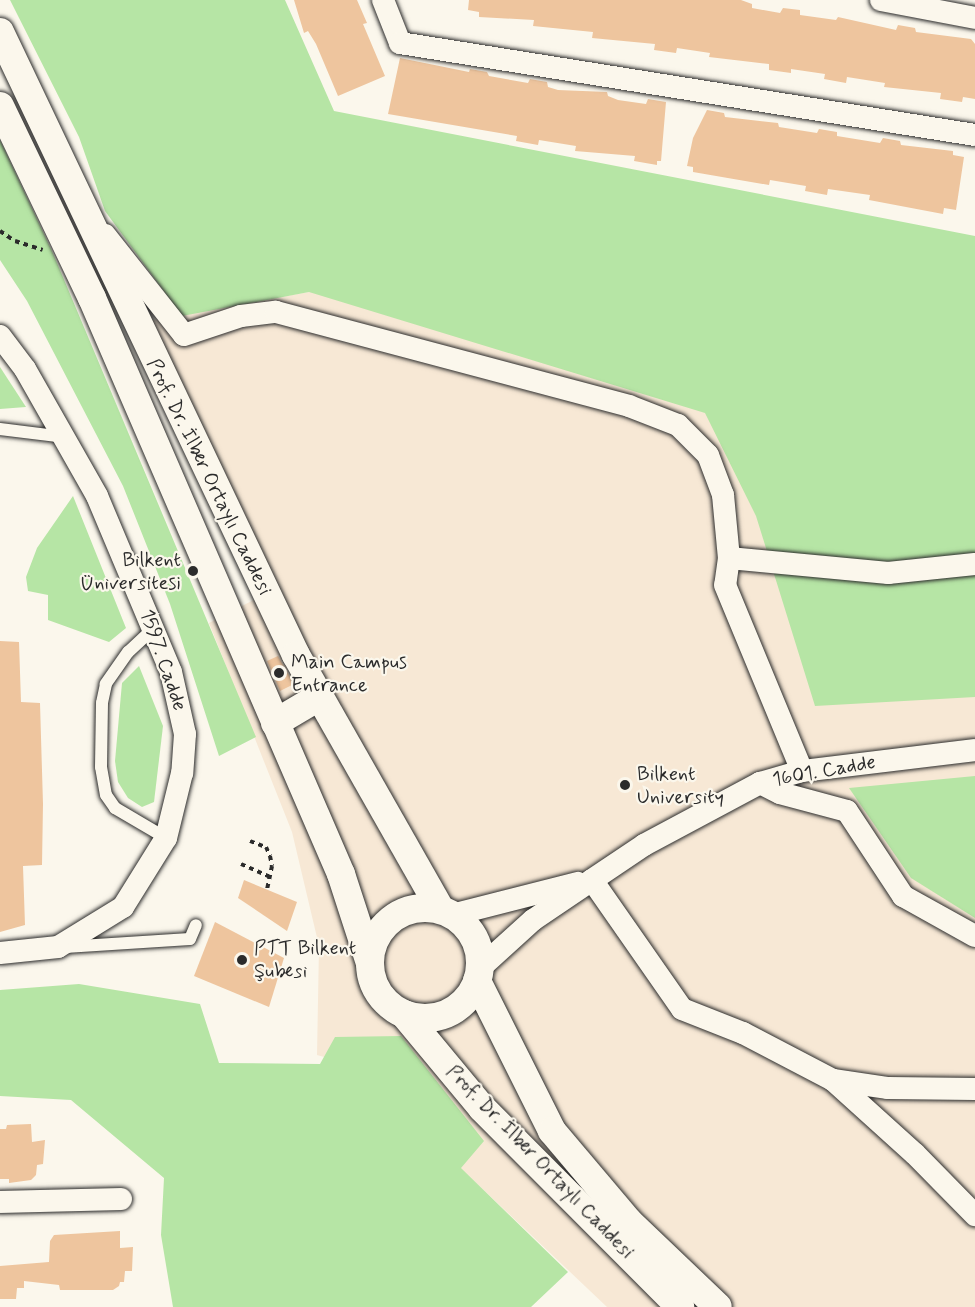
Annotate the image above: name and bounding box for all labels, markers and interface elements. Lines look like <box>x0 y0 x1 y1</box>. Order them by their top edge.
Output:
street label: Prof. Dr. İlber Ortaylı Caddesi <box>142 356 276 598</box>
place label: Bilkent Üniversitesi <box>80 548 181 595</box>
marker: Bilkent Üniversitesi <box>186 564 200 578</box>
street label: 1597. Cadde <box>134 606 192 714</box>
place label: Main Campus Entrance <box>291 650 408 697</box>
marker: Main Campus Entrance <box>272 666 286 680</box>
street label: 1601. Cadde <box>770 750 878 792</box>
place label: Bilkent University <box>637 762 724 809</box>
marker: Bilkent University <box>618 778 632 792</box>
place label: PTT Bilkent Şubesi <box>254 936 356 983</box>
marker: PTT Bilkent Şubesi <box>235 953 249 967</box>
street label: Prof. Dr. İlber Ortaylı Caddesi <box>442 1061 638 1263</box>

